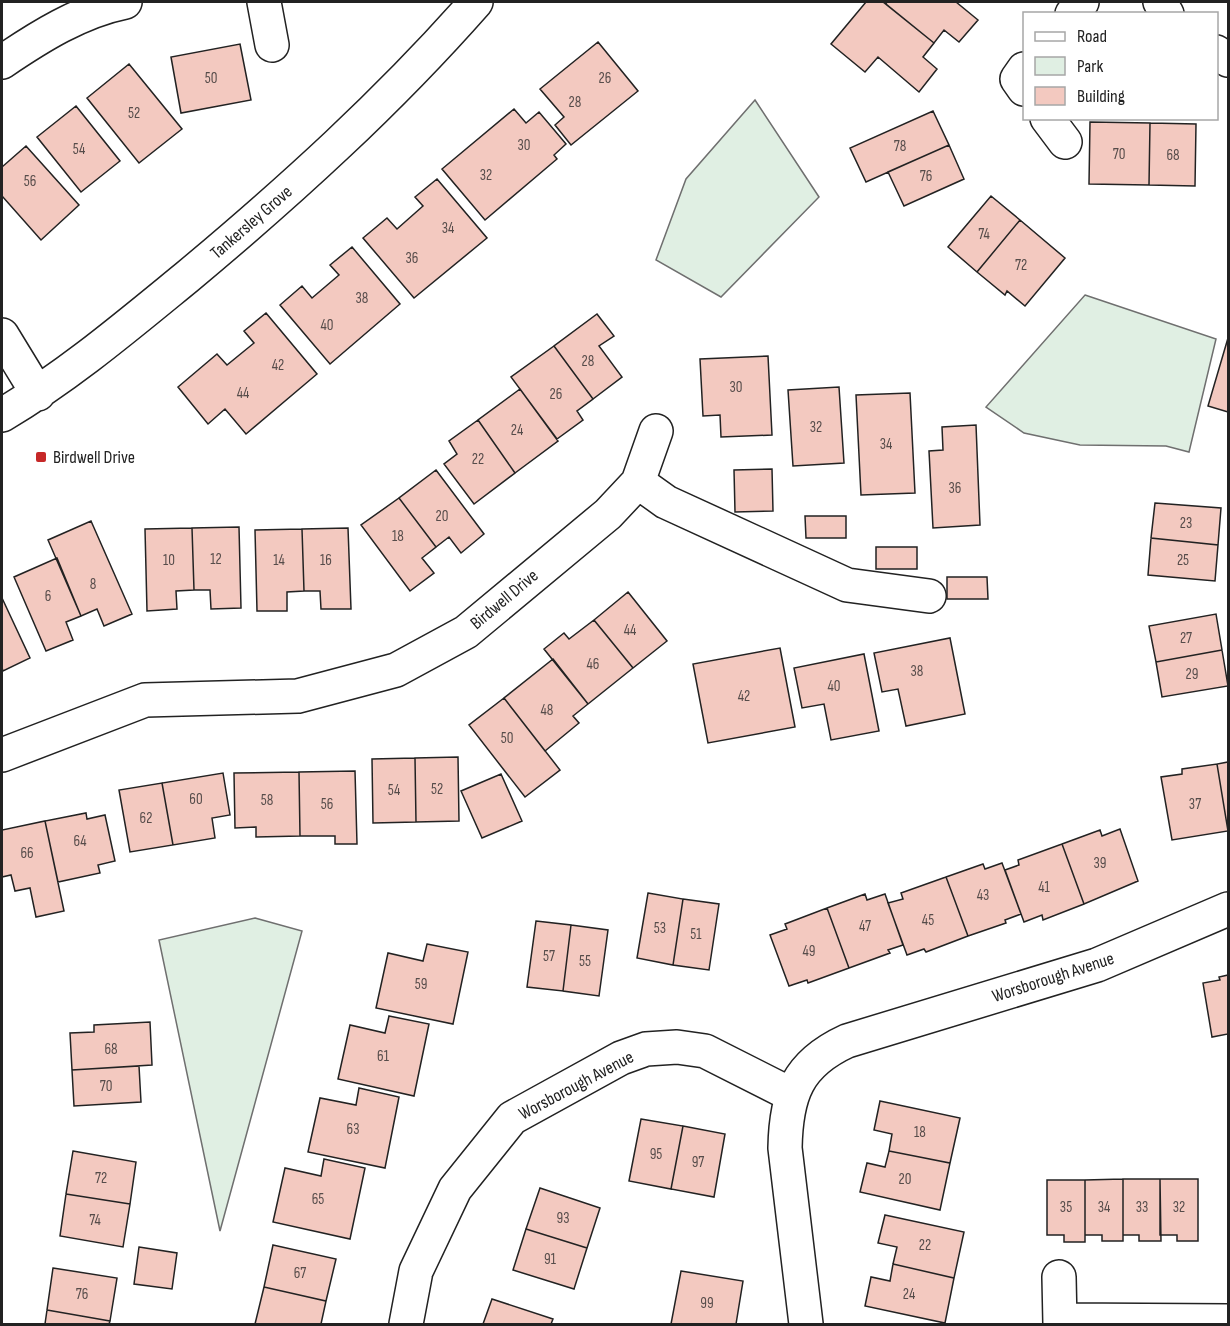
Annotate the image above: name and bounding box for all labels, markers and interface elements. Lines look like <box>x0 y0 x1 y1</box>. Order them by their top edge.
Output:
legend <box>1023 12 1218 120</box>
text: Road <box>1077 26 1107 47</box>
text: Park <box>1077 56 1103 77</box>
house number: 50 <box>205 69 217 88</box>
house number: 26 <box>599 69 611 88</box>
text: Building <box>1077 86 1125 107</box>
house number: 28 <box>569 93 581 112</box>
house number: 52 <box>128 104 140 123</box>
house number: 30 <box>518 136 530 155</box>
house number: 78 <box>894 137 906 156</box>
house number: 54 <box>73 140 85 159</box>
house number: 70 <box>1113 145 1125 164</box>
house number: 68 <box>1166 146 1180 165</box>
house number: 32 <box>480 166 492 185</box>
house number: 76 <box>920 167 932 186</box>
house number: 56 <box>24 172 36 191</box>
street label: Tankersley Grove <box>206 181 297 264</box>
house number: 34 <box>442 219 454 238</box>
house number: 74 <box>978 225 990 244</box>
house number: 36 <box>406 249 418 268</box>
house number: 72 <box>1015 256 1027 275</box>
house number: 38 <box>356 289 368 308</box>
house number: 40 <box>321 316 333 335</box>
house number: 28 <box>582 352 594 371</box>
house number: 42 <box>272 356 284 375</box>
house number: 30 <box>730 378 742 397</box>
house number: 44 <box>237 384 249 403</box>
house number: 26 <box>550 385 562 404</box>
house number: 32 <box>810 418 822 437</box>
house number: 24 <box>511 421 523 440</box>
house number: 34 <box>880 435 892 454</box>
place label: Birdwell Drive <box>53 447 135 468</box>
marker: Birdwell Drive <box>34 450 48 464</box>
house number: 22 <box>472 450 484 469</box>
house number: 36 <box>949 479 961 498</box>
house number: 20 <box>436 507 448 526</box>
house number: 23 <box>1180 514 1192 533</box>
house number: 18 <box>392 527 404 546</box>
house number: 12 <box>210 550 222 569</box>
house number: 10 <box>163 551 175 570</box>
house number: 14 <box>273 551 285 570</box>
house number: 16 <box>320 551 332 570</box>
house number: 25 <box>1177 551 1189 570</box>
street label: Birdwell Drive <box>466 565 542 634</box>
house number: 8 <box>90 575 96 594</box>
house number: 6 <box>45 587 51 606</box>
house number: 44 <box>624 621 636 640</box>
house number: 27 <box>1180 629 1192 648</box>
house number: 46 <box>587 655 599 674</box>
house number: 38 <box>911 662 923 681</box>
house number: 29 <box>1186 665 1198 684</box>
house number: 40 <box>828 677 840 696</box>
house number: 42 <box>738 687 750 706</box>
house number: 48 <box>541 701 553 720</box>
house number: 50 <box>501 729 513 748</box>
house number: 52 <box>431 780 443 799</box>
house number: 54 <box>388 781 400 800</box>
house number: 60 <box>189 790 203 809</box>
house number: 58 <box>261 791 273 810</box>
house number: 56 <box>321 795 333 814</box>
house number: 37 <box>1189 795 1201 814</box>
house number: 62 <box>140 809 152 828</box>
house number: 64 <box>73 832 87 851</box>
house number: 66 <box>20 844 34 863</box>
house number: 39 <box>1094 854 1106 873</box>
house number: 41 <box>1038 878 1051 897</box>
house number: 43 <box>977 886 989 905</box>
house number: 45 <box>922 911 934 930</box>
house number: 47 <box>859 917 871 936</box>
house number: 53 <box>654 919 666 938</box>
house number: 51 <box>690 925 702 944</box>
house number: 49 <box>803 942 815 961</box>
house number: 57 <box>543 947 555 966</box>
street label: Worsborough Avenue <box>990 948 1117 1007</box>
house number: 55 <box>579 952 591 971</box>
house number: 59 <box>415 975 427 994</box>
house number: 68 <box>104 1040 118 1059</box>
street label: Worsborough Avenue <box>515 1046 637 1124</box>
house number: 61 <box>377 1047 390 1066</box>
house number: 70 <box>100 1077 112 1096</box>
house number: 63 <box>347 1120 359 1139</box>
house number: 18 <box>914 1123 926 1142</box>
house number: 95 <box>650 1145 662 1164</box>
house number: 97 <box>692 1153 704 1172</box>
house number: 72 <box>95 1169 107 1188</box>
house number: 20 <box>899 1170 911 1189</box>
house number: 65 <box>312 1190 324 1209</box>
house number: 35 <box>1060 1198 1072 1217</box>
house number: 34 <box>1098 1198 1110 1217</box>
house number: 33 <box>1136 1198 1148 1217</box>
house number: 32 <box>1173 1198 1185 1217</box>
house number: 93 <box>557 1209 569 1228</box>
house number: 74 <box>89 1211 101 1230</box>
house number: 22 <box>919 1236 931 1255</box>
house number: 91 <box>544 1250 557 1269</box>
house number: 67 <box>294 1264 306 1283</box>
house number: 76 <box>76 1285 88 1304</box>
house number: 24 <box>903 1285 915 1304</box>
house number: 99 <box>700 1294 714 1313</box>

